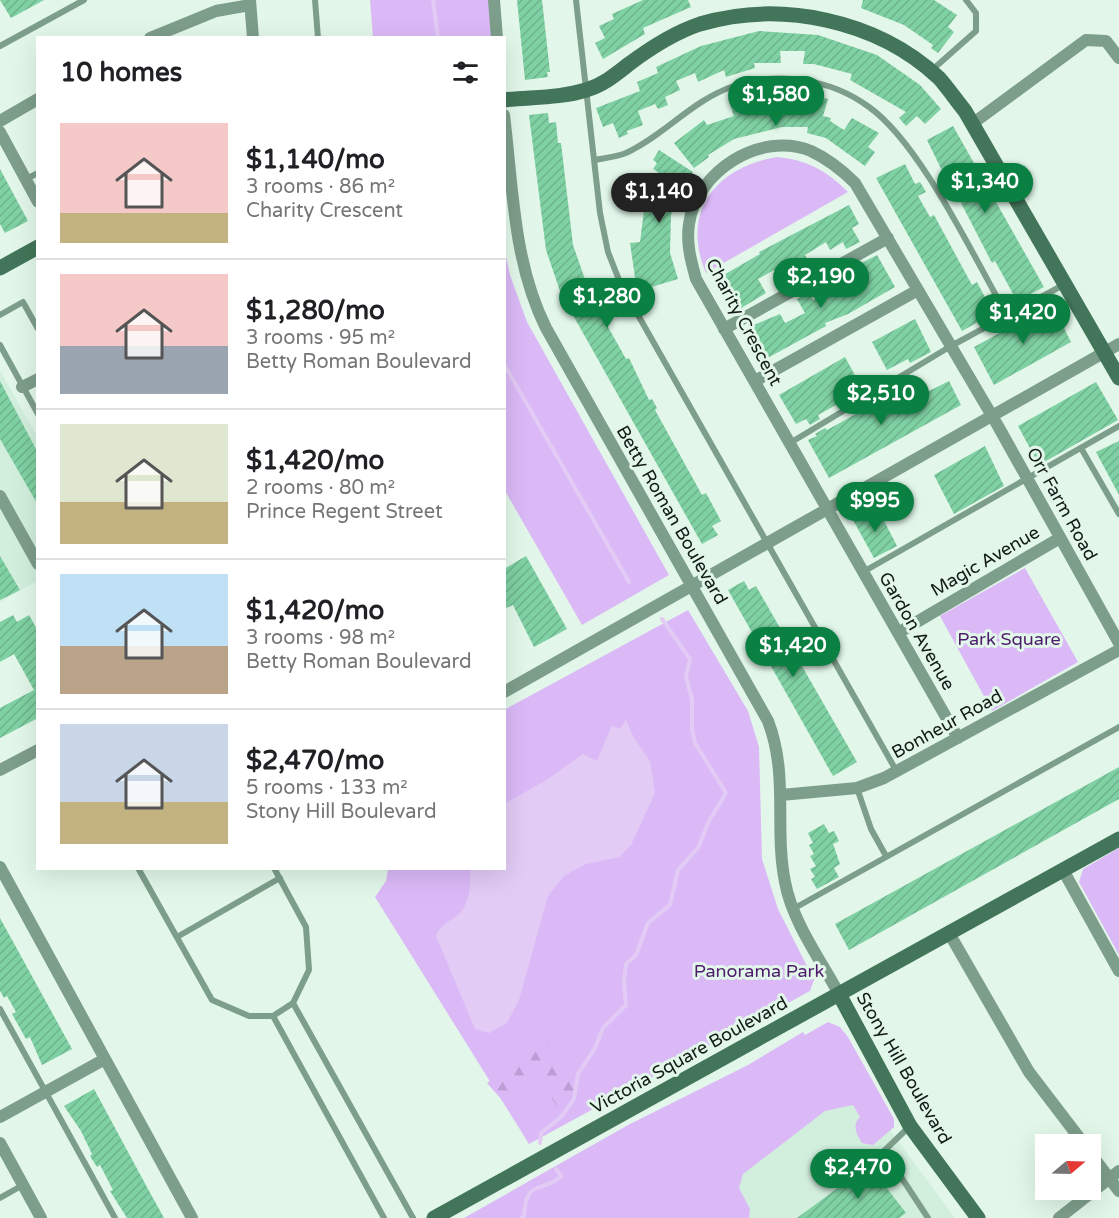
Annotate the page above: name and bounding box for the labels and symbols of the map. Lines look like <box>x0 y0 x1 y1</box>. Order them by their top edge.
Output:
pin: $1,580 <box>727 76 825 127</box>
pin: $1,340 <box>936 163 1034 214</box>
pin: $1,140 <box>610 173 708 224</box>
street label: Charity Crescent <box>701 254 787 390</box>
pin: $2,190 <box>772 258 870 309</box>
pin: $1,280 <box>558 278 656 329</box>
pin: $1,420 <box>974 294 1072 345</box>
pin: $2,510 <box>832 375 930 426</box>
street label: Betty Roman Boulevard <box>612 422 732 608</box>
street label: Orr Farm Road <box>1022 444 1102 564</box>
pin: $995 <box>839 482 911 533</box>
street label: Magic Avenue <box>927 521 1043 601</box>
street label: Gardon Avenue <box>874 568 960 694</box>
pin: $1,420 <box>744 627 842 678</box>
park label: Park Square <box>957 628 1061 650</box>
street label: Bonheur Road <box>888 685 1006 763</box>
park label: Panorama Park <box>694 960 824 982</box>
street label: Stony Hill Boulevard <box>852 988 956 1148</box>
street label: Victoria Square Boulevard <box>587 992 791 1118</box>
north arrow <box>1035 1134 1101 1200</box>
pin: $2,470 <box>809 1149 907 1200</box>

